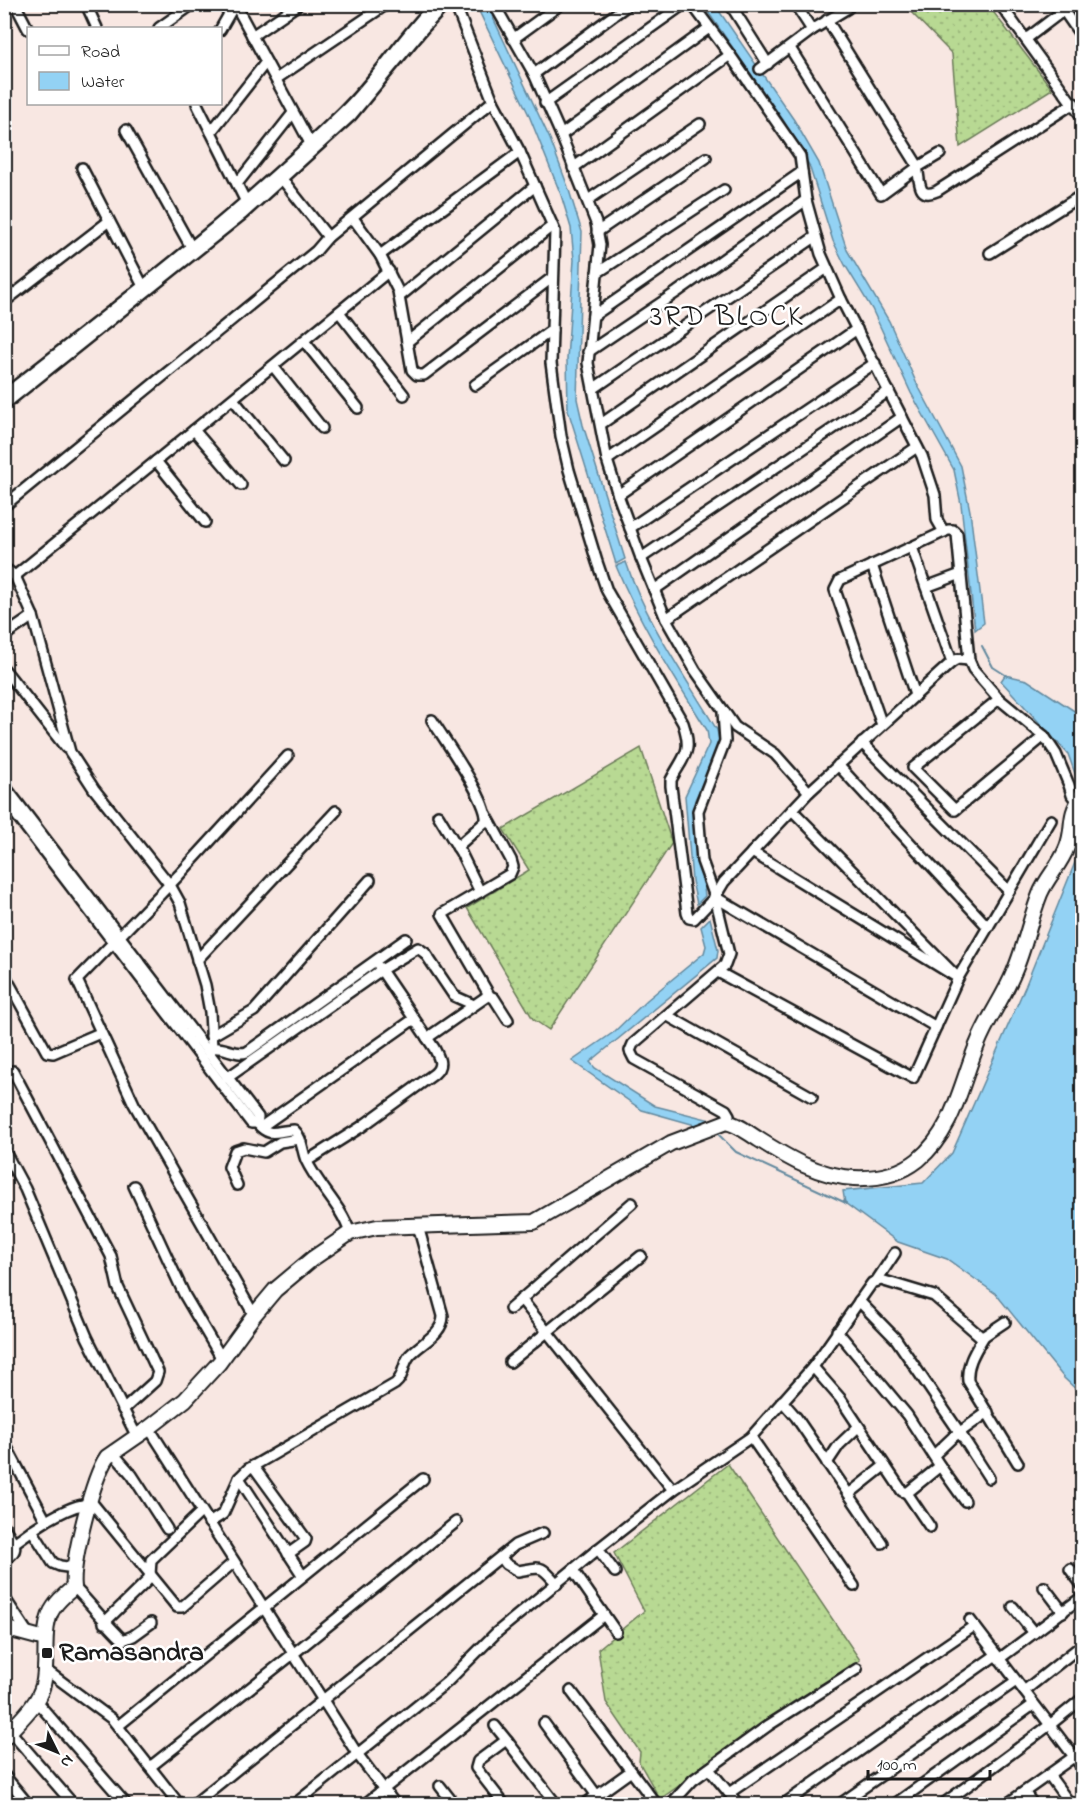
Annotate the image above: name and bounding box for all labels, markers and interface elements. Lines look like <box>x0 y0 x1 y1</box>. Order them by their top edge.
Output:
legend <box>27 27 222 105</box>
text: Road <box>81 40 120 66</box>
text: Water <box>81 70 125 96</box>
district label: 3RD BLOCK <box>650 296 804 340</box>
place label: Ramasandra <box>59 1634 204 1673</box>
marker: Ramasandra <box>40 1646 54 1660</box>
north arrow <box>27 1722 87 1782</box>
scale bar <box>868 1743 990 1781</box>
text: N <box>54 1749 79 1773</box>
text: 100 m <box>877 1753 917 1779</box>

